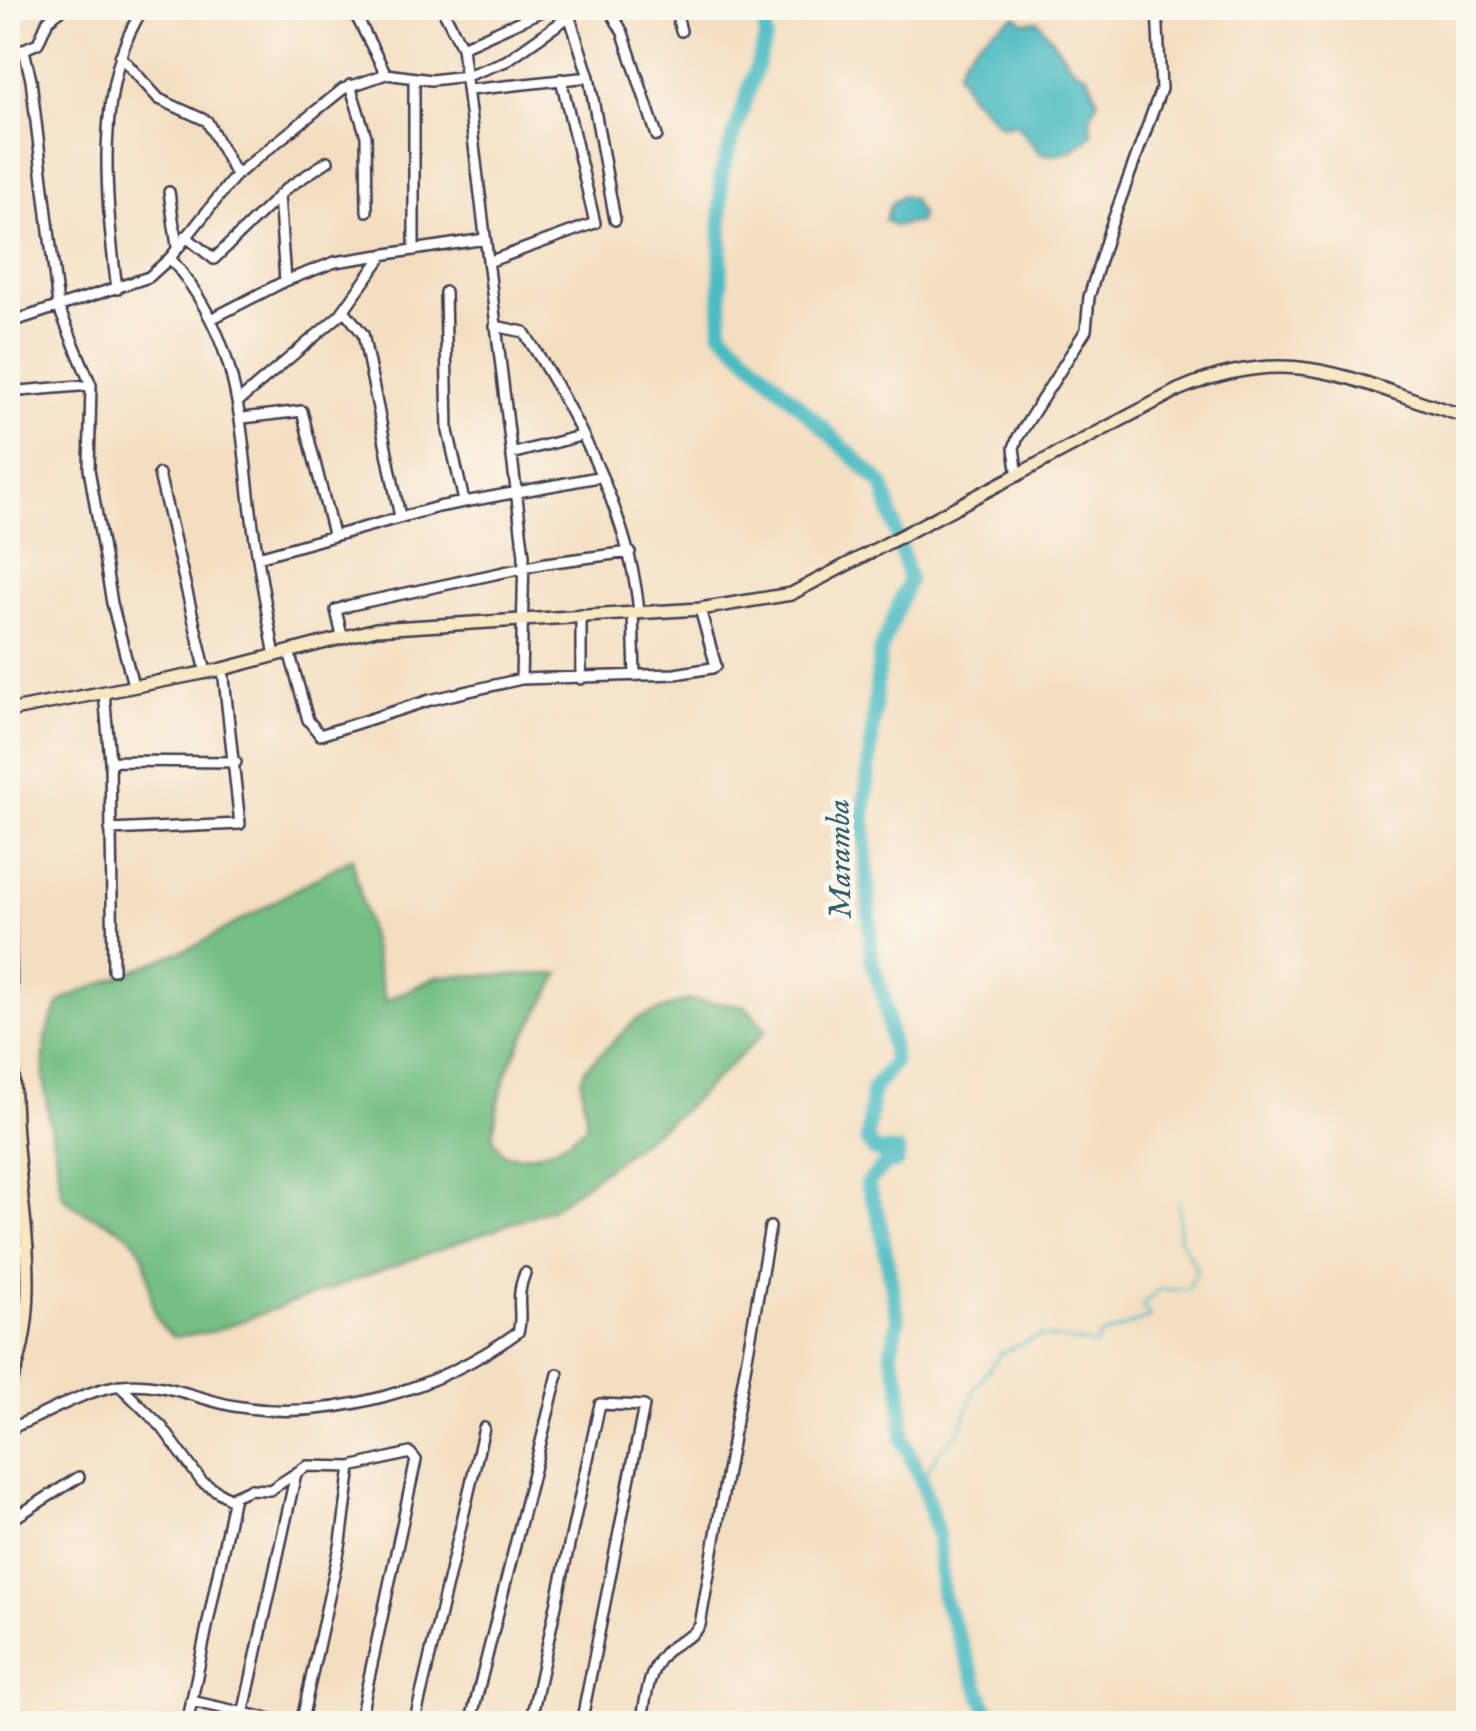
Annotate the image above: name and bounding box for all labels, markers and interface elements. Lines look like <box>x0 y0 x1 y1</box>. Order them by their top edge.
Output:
water label: Maramba <box>819 799 863 919</box>

